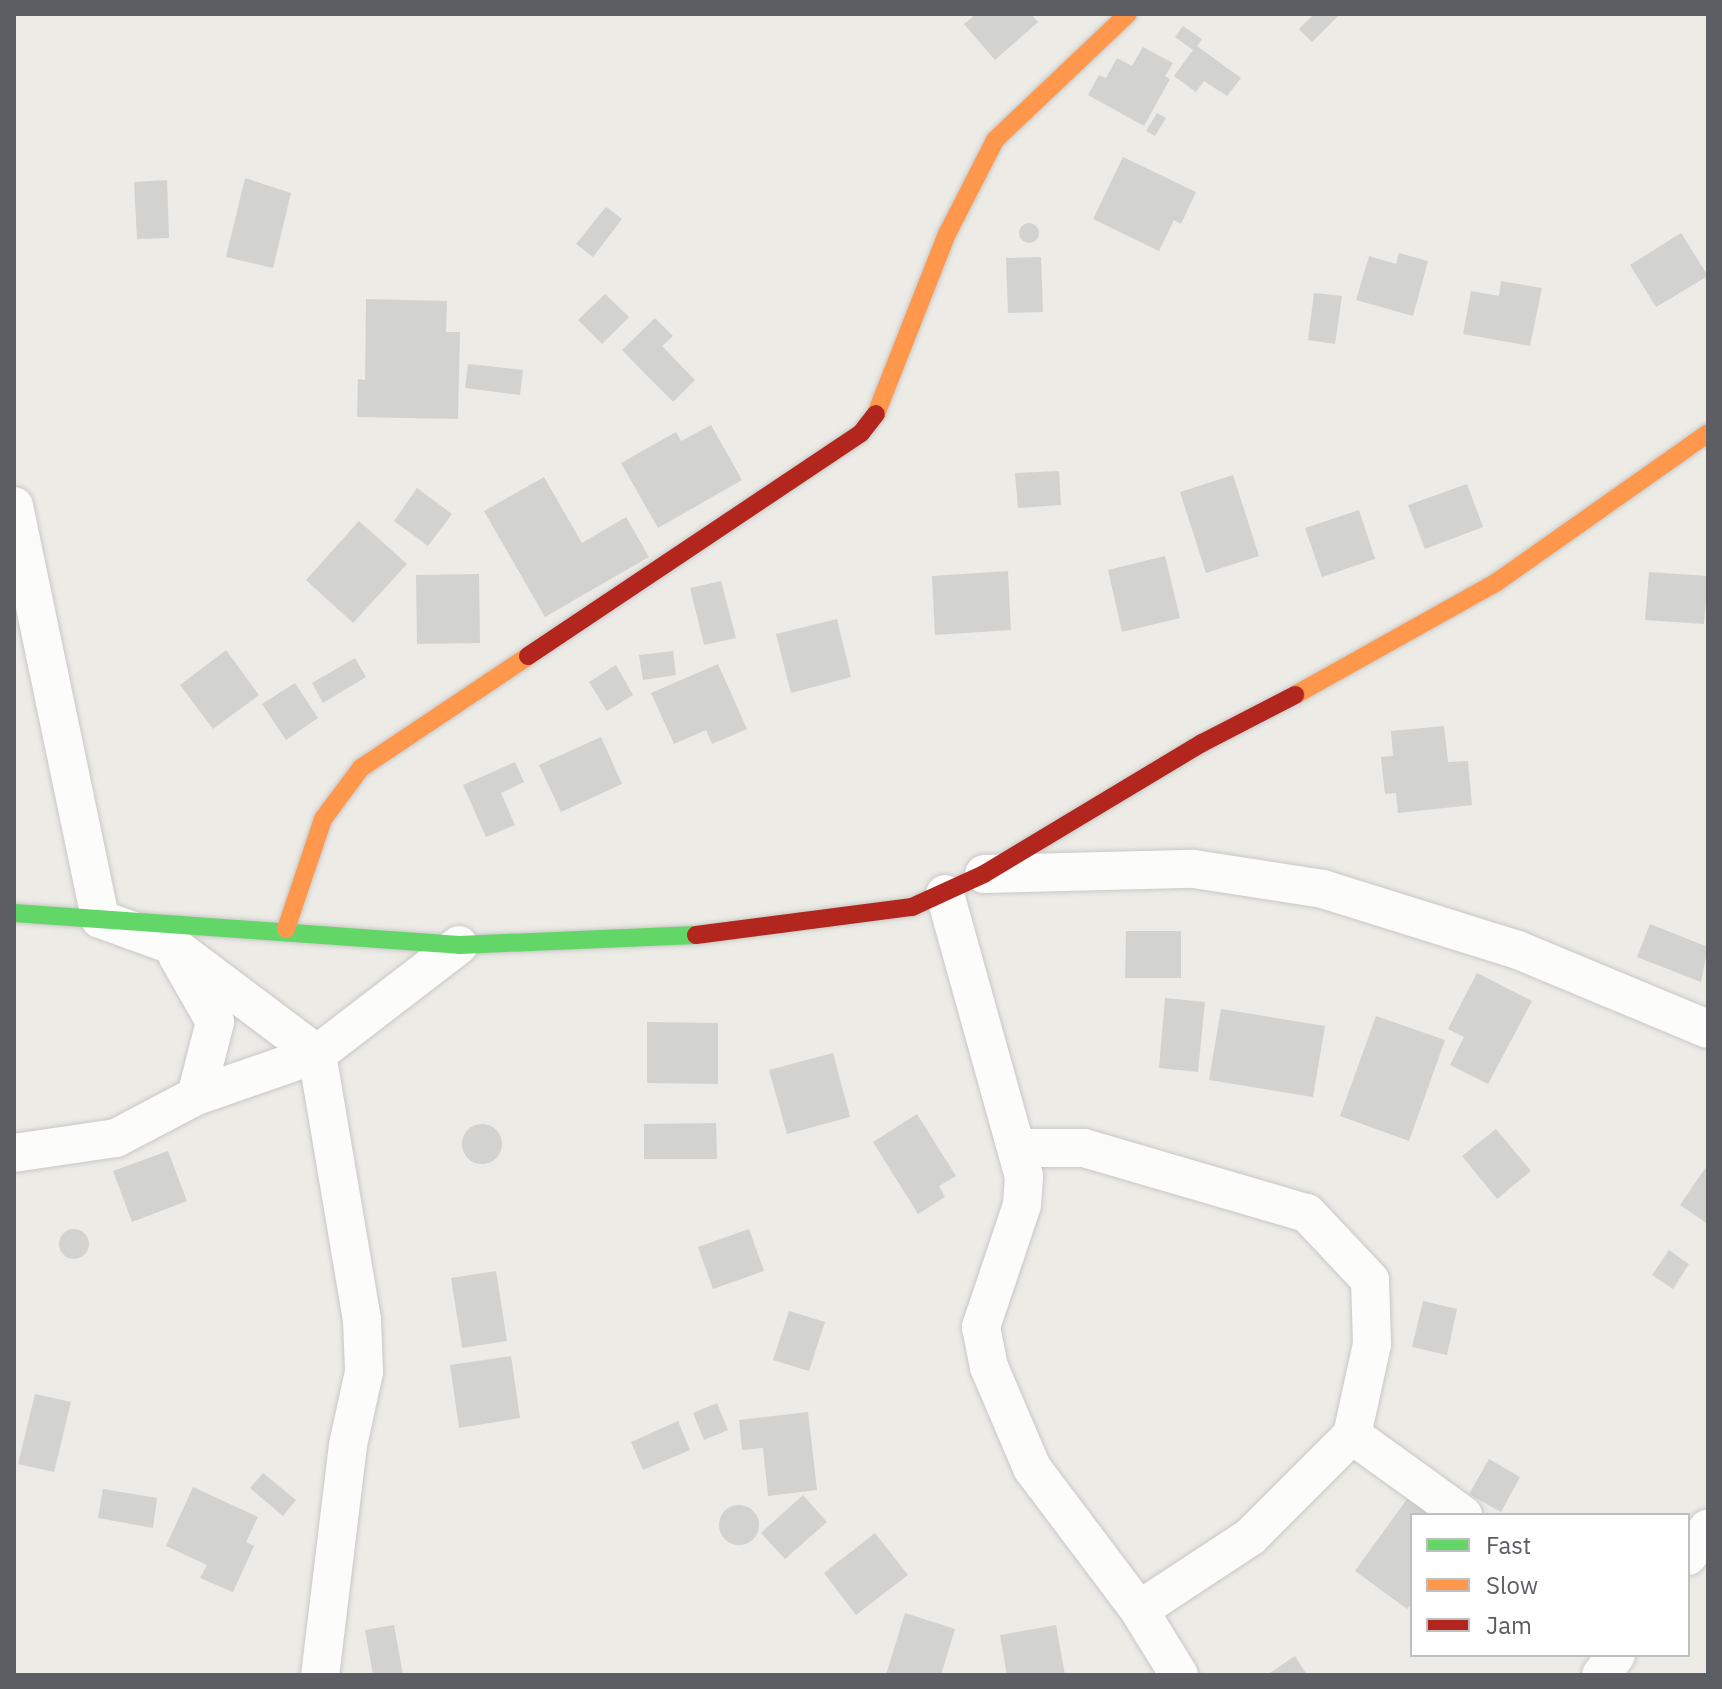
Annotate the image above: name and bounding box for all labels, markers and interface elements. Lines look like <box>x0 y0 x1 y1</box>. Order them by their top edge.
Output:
legend <box>1410 1513 1690 1657</box>
text: Fast <box>1486 1529 1531 1561</box>
text: Slow <box>1486 1569 1538 1601</box>
text: Jam <box>1486 1609 1532 1641</box>

